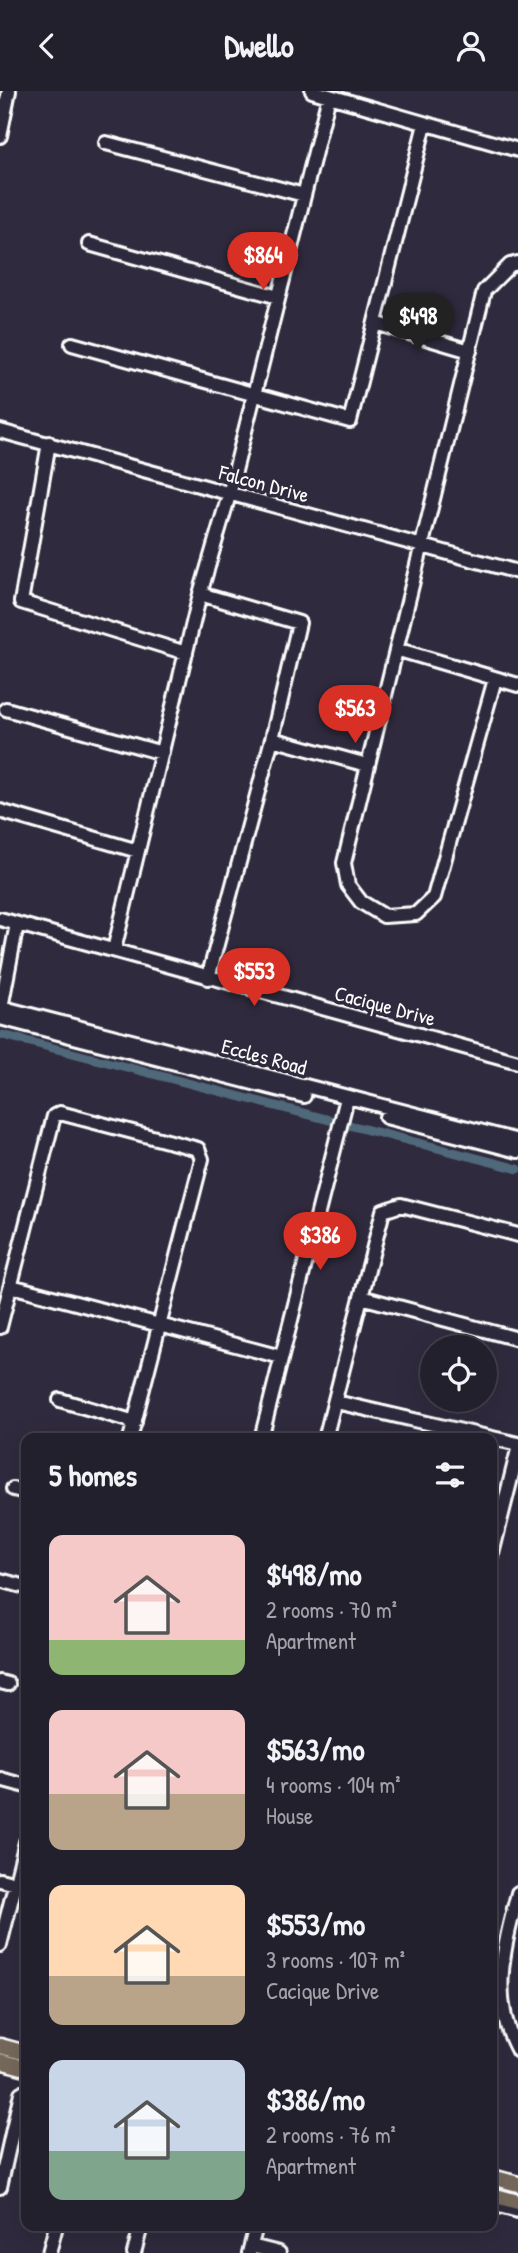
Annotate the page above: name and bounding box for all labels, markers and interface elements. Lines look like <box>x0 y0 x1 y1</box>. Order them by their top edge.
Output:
text: Dwello <box>224 24 294 67</box>
icon: back <box>28 27 66 65</box>
icon: person <box>452 27 490 65</box>
pin: $864 <box>222 233 304 292</box>
text: $864 <box>243 239 283 270</box>
pin: $498 <box>377 293 459 353</box>
text: $498 <box>399 300 437 331</box>
street label: Falcon Drive <box>215 457 312 509</box>
pin: $563 <box>314 685 396 745</box>
text: $563 <box>335 692 375 723</box>
pin: $553 <box>213 949 295 1008</box>
text: $553 <box>233 955 275 986</box>
street label: Cacique Drive <box>331 978 439 1033</box>
street label: Eccles Road <box>218 1031 310 1082</box>
pin: $386 <box>279 1213 361 1272</box>
text: $386 <box>299 1219 341 1250</box>
map controls <box>420 1335 497 1412</box>
button: locate <box>420 1335 497 1412</box>
text: 5 homes <box>49 1455 137 1495</box>
icon: filters <box>431 1456 469 1494</box>
text: $498/mo <box>266 1554 362 1594</box>
icon: home <box>105 1563 189 1647</box>
text: 2 rooms · 70 m² <box>266 1594 397 1625</box>
text: Apartment <box>266 1625 356 1656</box>
text: $563/mo <box>266 1729 365 1769</box>
icon: home <box>105 1738 189 1822</box>
text: 4 rooms · 104 m² <box>266 1769 400 1800</box>
text: House <box>266 1800 313 1831</box>
text: $553/mo <box>266 1904 365 1944</box>
icon: home <box>105 1913 189 1997</box>
text: 3 rooms · 107 m² <box>266 1944 405 1975</box>
text: Cacique Drive <box>266 1975 379 2006</box>
text: $386/mo <box>266 2079 365 2119</box>
icon: home <box>105 2088 189 2172</box>
text: 2 rooms · 76 m² <box>266 2119 396 2150</box>
text: Apartment <box>266 2150 356 2181</box>

